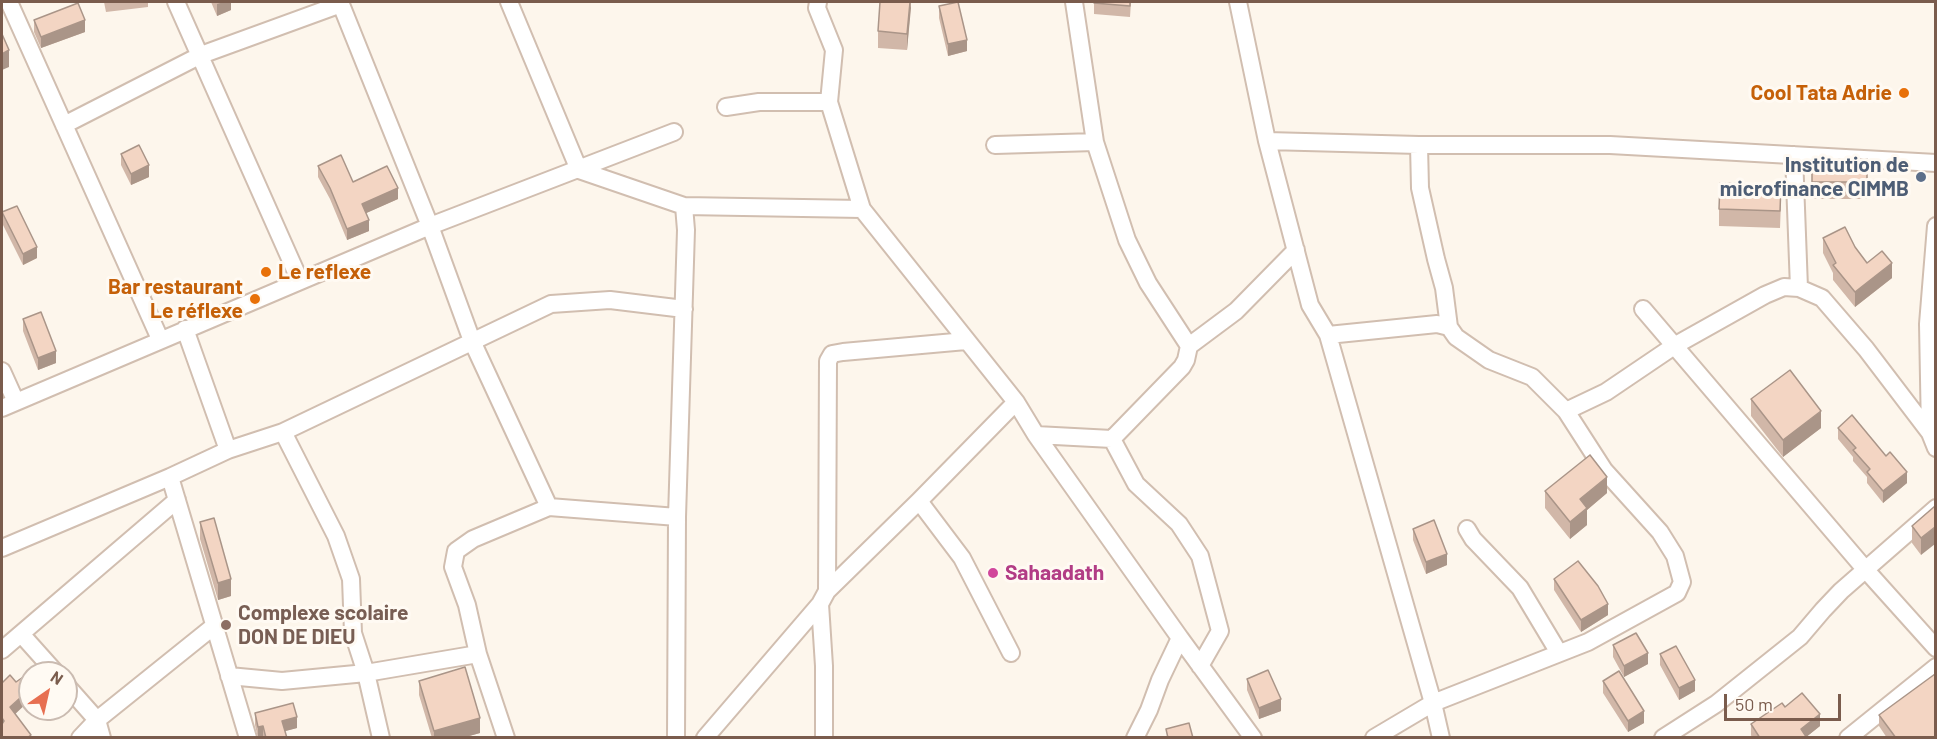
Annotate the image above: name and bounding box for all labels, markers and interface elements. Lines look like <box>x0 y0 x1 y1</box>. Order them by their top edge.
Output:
place label: Cool Tata Adrie <box>1750 80 1892 106</box>
marker: Cool Tata Adrie <box>1897 86 1911 100</box>
place label: Institution de microfinance CIMMB <box>1720 152 1909 202</box>
marker: Institution de microfinance CIMMB <box>1914 170 1928 184</box>
place label: Le reflexe <box>278 259 371 285</box>
marker: Le reflexe <box>259 265 273 279</box>
place label: Bar restaurant Le réflexe <box>108 274 243 324</box>
marker: Bar restaurant Le réflexe <box>248 292 262 306</box>
place label: Sahaadath <box>1005 560 1104 586</box>
marker: Sahaadath <box>986 566 1000 580</box>
place label: Complexe scolaire DON DE DIEU <box>238 600 408 650</box>
marker: Complexe scolaire DON DE DIEU <box>219 618 233 632</box>
north arrow <box>18 661 78 721</box>
text: N <box>47 666 67 688</box>
scale bar <box>1727 682 1844 720</box>
text: 50 m <box>1735 693 1773 715</box>

